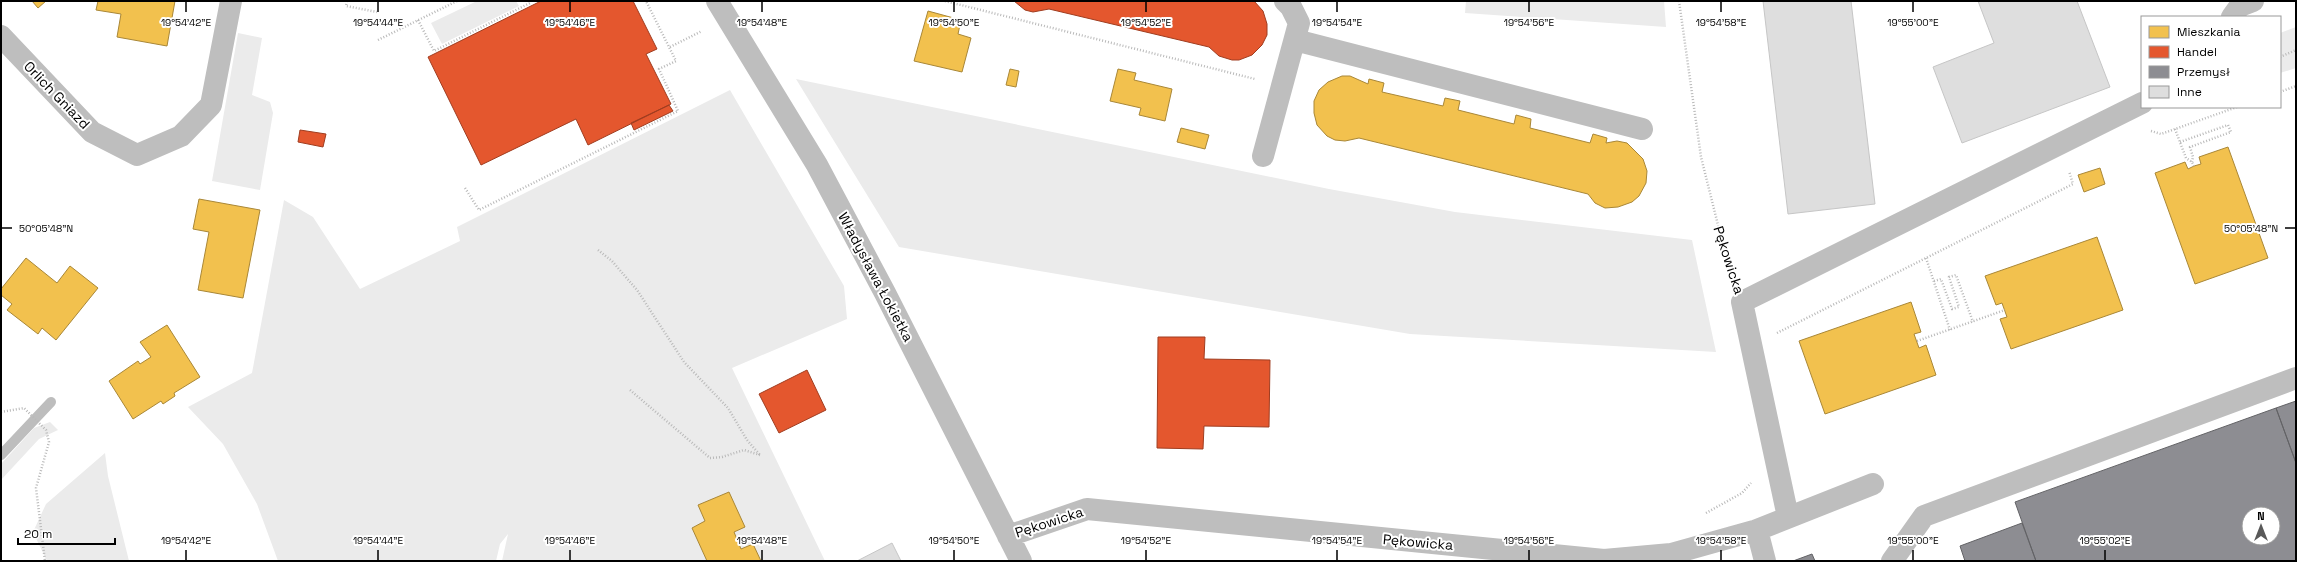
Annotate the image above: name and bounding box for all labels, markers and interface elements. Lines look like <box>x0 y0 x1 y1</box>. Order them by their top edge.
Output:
text: 19°54'42"E <box>161 16 211 29</box>
text: 19°54'44"E <box>353 16 403 29</box>
text: 19°54'46"E <box>545 16 596 29</box>
text: 19°54'48"E <box>737 16 788 29</box>
text: 19°54'50"E <box>929 16 980 29</box>
text: 19°54'52"E <box>1121 16 1172 29</box>
text: 19°54'54"E <box>1312 16 1363 29</box>
text: 19°54'56"E <box>1504 16 1555 29</box>
text: 19°54'58"E <box>1696 16 1747 29</box>
text: 19°55'00"E <box>1887 16 1939 29</box>
legend <box>2141 16 2281 108</box>
text: Mieszkania <box>2177 24 2241 40</box>
text: Handel <box>2177 44 2217 60</box>
street label: Orlich Gniazd <box>20 57 94 133</box>
text: Przemysł <box>2177 64 2231 80</box>
text: Inne <box>2177 84 2202 100</box>
street label: Władysława Łokietka <box>834 209 918 345</box>
text: 50°05'48"N <box>19 222 73 235</box>
text: 50°05'48"N <box>2224 222 2278 235</box>
street label: Pękowicka <box>1710 224 1748 296</box>
street label: Pękowicka <box>1013 503 1085 541</box>
north arrow <box>2241 506 2281 546</box>
text: N <box>2257 509 2265 523</box>
scale bar <box>18 520 115 546</box>
text: 20 m <box>24 526 52 542</box>
street label: Pękowicka <box>1382 530 1454 554</box>
text: 19°54'42"E <box>161 534 211 547</box>
text: 19°54'44"E <box>353 534 403 547</box>
text: 19°54'46"E <box>545 534 596 547</box>
text: 19°54'48"E <box>737 534 788 547</box>
text: 19°54'50"E <box>929 534 980 547</box>
text: 19°54'52"E <box>1121 534 1172 547</box>
text: 19°54'54"E <box>1312 534 1363 547</box>
text: 19°54'56"E <box>1504 534 1555 547</box>
text: 19°54'58"E <box>1696 534 1747 547</box>
text: 19°55'00"E <box>1887 534 1939 547</box>
text: 19°55'02"E <box>2080 534 2131 547</box>

